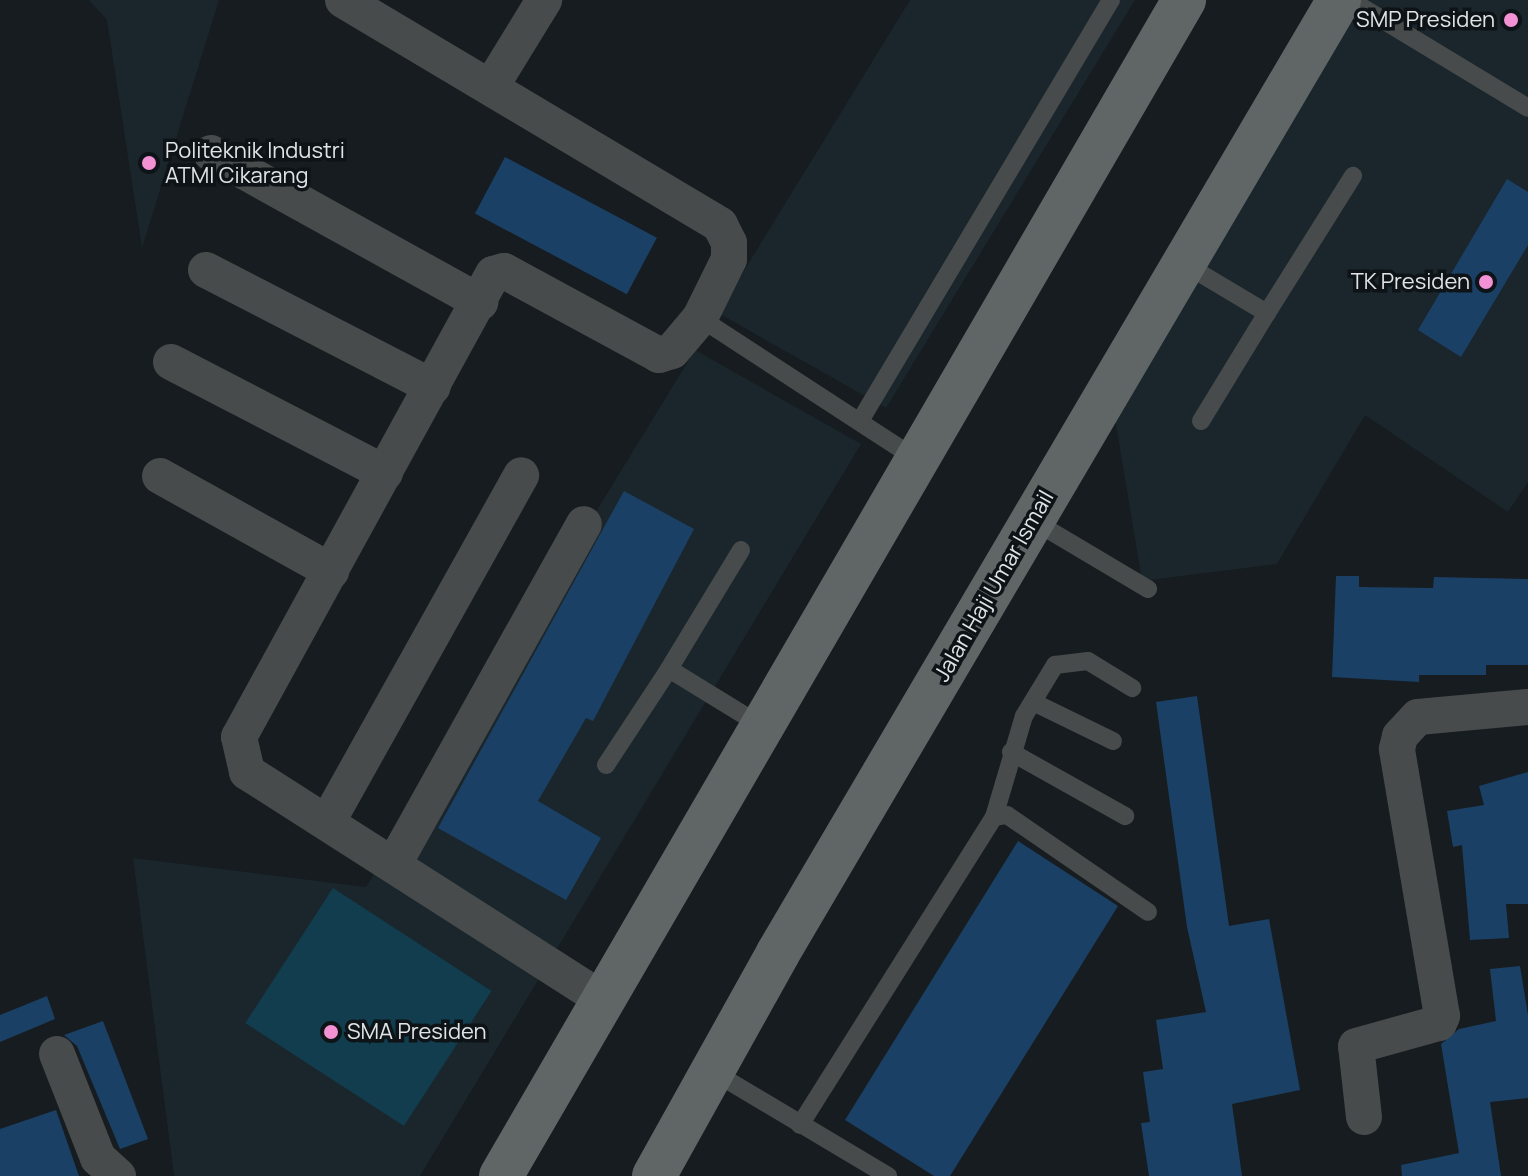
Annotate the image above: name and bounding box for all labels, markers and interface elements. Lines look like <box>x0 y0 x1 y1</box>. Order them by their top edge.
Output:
place label: SMP Presiden <box>1356 7 1495 33</box>
marker: SMP Presiden <box>1502 11 1520 29</box>
place label: Politeknik Industri ATMI Cikarang <box>165 137 345 188</box>
marker: Politeknik Industri ATMI Cikarang <box>140 154 158 172</box>
place label: TK Presiden <box>1350 269 1470 295</box>
marker: TK Presiden <box>1477 273 1495 291</box>
street label: Jalan Haji Umar Ismail <box>929 486 1059 686</box>
place label: SMA Presiden <box>347 1019 487 1045</box>
marker: SMA Presiden <box>322 1023 340 1041</box>

